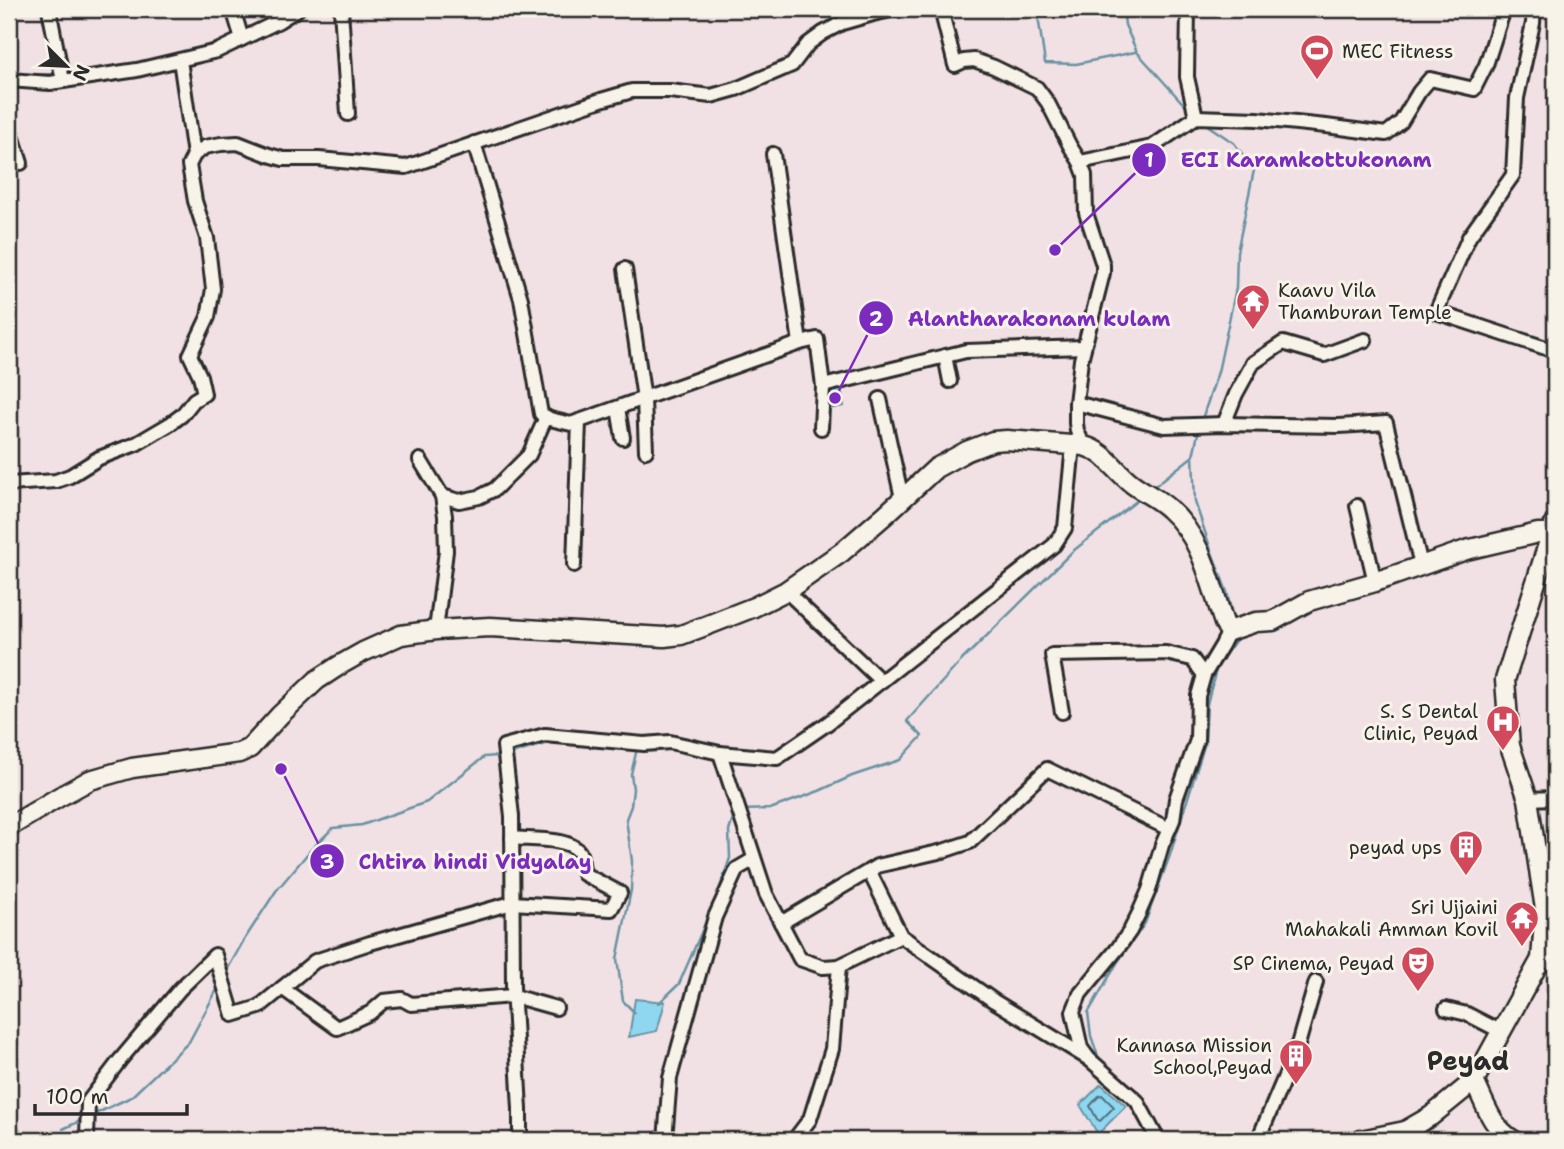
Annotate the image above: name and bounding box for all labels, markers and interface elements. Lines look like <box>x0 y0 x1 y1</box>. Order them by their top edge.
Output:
north arrow <box>32 32 102 102</box>
sports icon: MEC Fitness <box>1298 32 1336 81</box>
place label: MEC Fitness <box>1342 39 1453 64</box>
text: N <box>67 61 96 85</box>
callout: ECI Karamkottukonam <box>1131 139 1445 181</box>
text: 1 <box>1144 146 1154 174</box>
text: ECI Karamkottukonam <box>1180 146 1432 174</box>
place label: Kaavu Vila Thamburan Temple <box>1278 278 1452 325</box>
temple icon: Kaavu Vila Thamburan Temple <box>1234 282 1272 331</box>
callout: Alantharakonam kulam <box>859 297 1185 339</box>
text: 2 <box>869 305 884 333</box>
text: Alantharakonam kulam <box>908 305 1170 333</box>
place label: S. S Dental Clinic, Peyad <box>1364 699 1478 746</box>
hospital icon: S. S Dental Clinic, Peyad <box>1484 703 1522 752</box>
building icon: peyad ups <box>1447 828 1485 877</box>
place label: peyad ups <box>1349 835 1442 860</box>
callout: Chtira hindi Vidyalay <box>309 840 606 882</box>
text: 3 <box>320 848 334 876</box>
text: Chtira hindi Vidyalay <box>358 848 592 876</box>
place label: Sri Ujjaini Mahakali Amman Kovil <box>1285 895 1498 942</box>
temple icon: Sri Ujjaini Mahakali Amman Kovil <box>1503 899 1541 948</box>
theatre icon: SP Cinema, Peyad <box>1399 944 1437 993</box>
place label: SP Cinema, Peyad <box>1233 951 1394 976</box>
place label: Kannasa Mission School,Peyad <box>1117 1033 1272 1080</box>
building icon: Kannasa Mission School,Peyad <box>1277 1037 1315 1086</box>
district label: Peyad <box>1427 1043 1509 1078</box>
scale bar <box>35 1072 187 1116</box>
text: 100 m <box>46 1083 109 1111</box>

